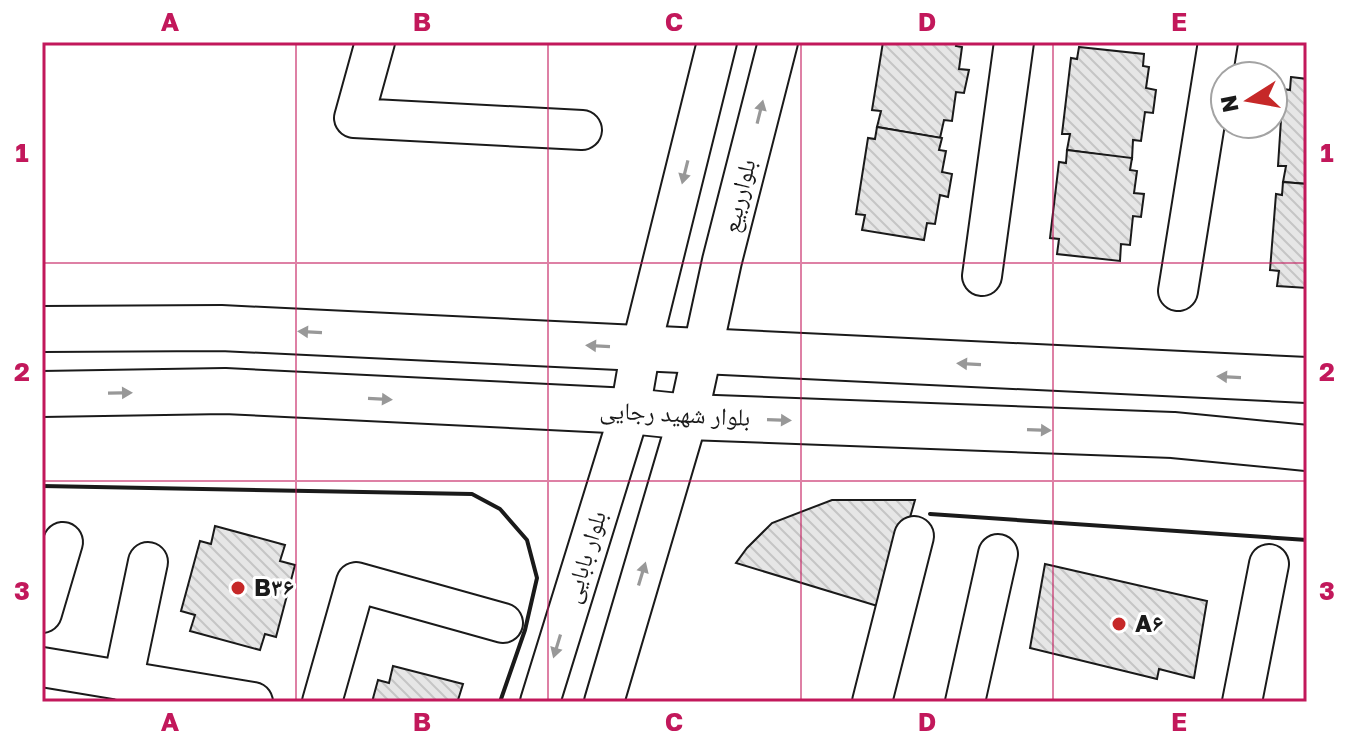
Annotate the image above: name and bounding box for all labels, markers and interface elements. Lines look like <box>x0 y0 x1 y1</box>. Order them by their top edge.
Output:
text: A <box>161 6 180 37</box>
text: B <box>413 6 431 37</box>
text: C <box>665 6 683 37</box>
text: D <box>918 6 936 37</box>
text: E <box>1171 6 1187 37</box>
north arrow <box>1209 60 1289 140</box>
text: N <box>1214 93 1244 115</box>
one-way arrow <box>755 100 767 125</box>
text: 1 <box>15 137 29 168</box>
text: 1 <box>1320 137 1334 168</box>
street label: بلوارربیع <box>714 156 763 236</box>
one-way arrow <box>678 160 690 185</box>
one-way arrow <box>297 325 322 338</box>
one-way arrow <box>585 339 610 352</box>
text: 2 <box>14 356 30 387</box>
text: 2 <box>1319 356 1335 387</box>
one-way arrow <box>956 357 981 370</box>
one-way arrow <box>1216 370 1241 383</box>
one-way arrow <box>108 386 133 399</box>
one-way arrow <box>368 393 393 406</box>
street label: بلوار شهید رجایی <box>599 394 751 432</box>
one-way arrow <box>767 414 792 427</box>
one-way arrow <box>1027 424 1052 437</box>
street label: بلوار بابایی <box>556 507 612 606</box>
one-way arrow <box>636 561 649 585</box>
place label: B۳۶ <box>254 572 294 601</box>
text: 3 <box>14 575 30 606</box>
text: 3 <box>1319 575 1335 606</box>
marker: B۳۶ <box>229 579 247 597</box>
place label: A۶ <box>1135 608 1164 637</box>
marker: A۶ <box>1110 615 1128 633</box>
one-way arrow <box>550 635 563 659</box>
text: A <box>161 706 180 737</box>
text: B <box>413 706 431 737</box>
text: C <box>665 706 683 737</box>
text: D <box>918 706 936 737</box>
text: E <box>1171 706 1187 737</box>

